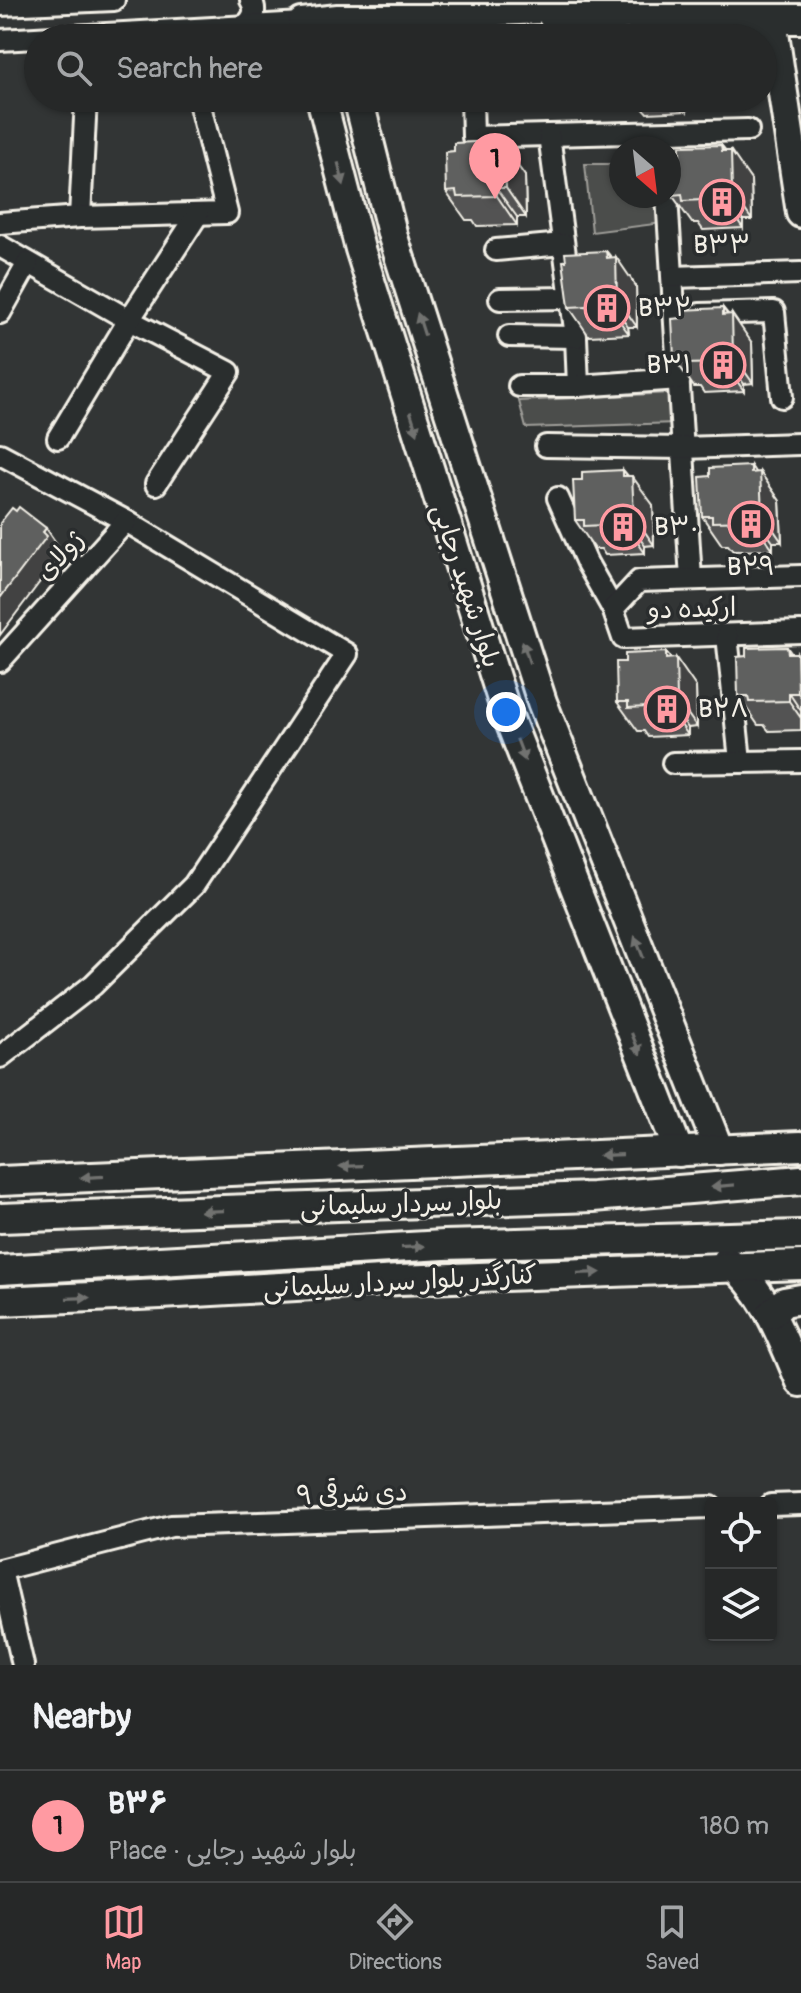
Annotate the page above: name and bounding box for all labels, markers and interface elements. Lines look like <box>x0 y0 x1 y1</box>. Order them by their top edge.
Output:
search box <box>24 24 777 112</box>
icon: search <box>52 46 96 90</box>
text: Search here <box>116 50 263 87</box>
pin: 1 <box>469 133 521 199</box>
north arrow <box>609 136 681 208</box>
one-way arrow <box>335 161 347 186</box>
building icon: B۳۳ <box>698 178 746 226</box>
place label: B۳۳ <box>693 229 751 261</box>
building icon: B۳۲ <box>583 284 631 332</box>
place label: B۳۲ <box>638 292 692 324</box>
one-way arrow <box>414 312 427 336</box>
building icon: B۳۱ <box>699 341 747 389</box>
place label: B۳۱ <box>647 349 692 381</box>
one-way arrow <box>409 411 421 435</box>
street label: بلوار شهید رجایی <box>424 500 508 672</box>
building icon: B۲۹ <box>727 500 775 548</box>
building icon: B۳۰ <box>599 503 647 551</box>
place label: B۳۰ <box>654 511 699 543</box>
street label: ژولای <box>29 524 91 588</box>
place label: B۲۹ <box>727 551 775 583</box>
street label: ارکیده دو <box>645 591 737 627</box>
one-way arrow <box>519 640 531 664</box>
building icon: B۲۸ <box>643 685 691 733</box>
your location <box>486 692 526 732</box>
place label: B۲۸ <box>698 693 749 725</box>
one-way arrow <box>515 738 528 762</box>
one-way arrow <box>632 935 645 959</box>
one-way arrow <box>630 1032 643 1056</box>
one-way arrow <box>598 1148 623 1161</box>
one-way arrow <box>338 1159 363 1172</box>
one-way arrow <box>79 1170 104 1183</box>
one-way arrow <box>710 1180 735 1193</box>
street label: بلوار سردار سلیمانی <box>299 1184 503 1224</box>
one-way arrow <box>199 1204 224 1217</box>
one-way arrow <box>401 1240 426 1253</box>
street label: کنارگذر بلوار سردار سلیمانی <box>262 1259 538 1305</box>
one-way arrow <box>577 1267 602 1280</box>
one-way arrow <box>66 1291 91 1304</box>
street label: ۹ دی شرقی <box>296 1475 408 1512</box>
map controls <box>705 1497 777 1641</box>
button: locate <box>705 1497 777 1569</box>
button: layers <box>705 1569 777 1641</box>
text: Nearby <box>32 1696 131 1739</box>
text: B۳۶ <box>108 1785 166 1822</box>
text: 1 <box>53 1810 63 1842</box>
text: 180 m <box>699 1810 769 1842</box>
text: Place · بلوار شهید رجایی <box>108 1835 356 1867</box>
tab: Map <box>102 1900 146 1976</box>
tab: Directions <box>349 1900 442 1976</box>
tab: Saved <box>645 1900 699 1976</box>

